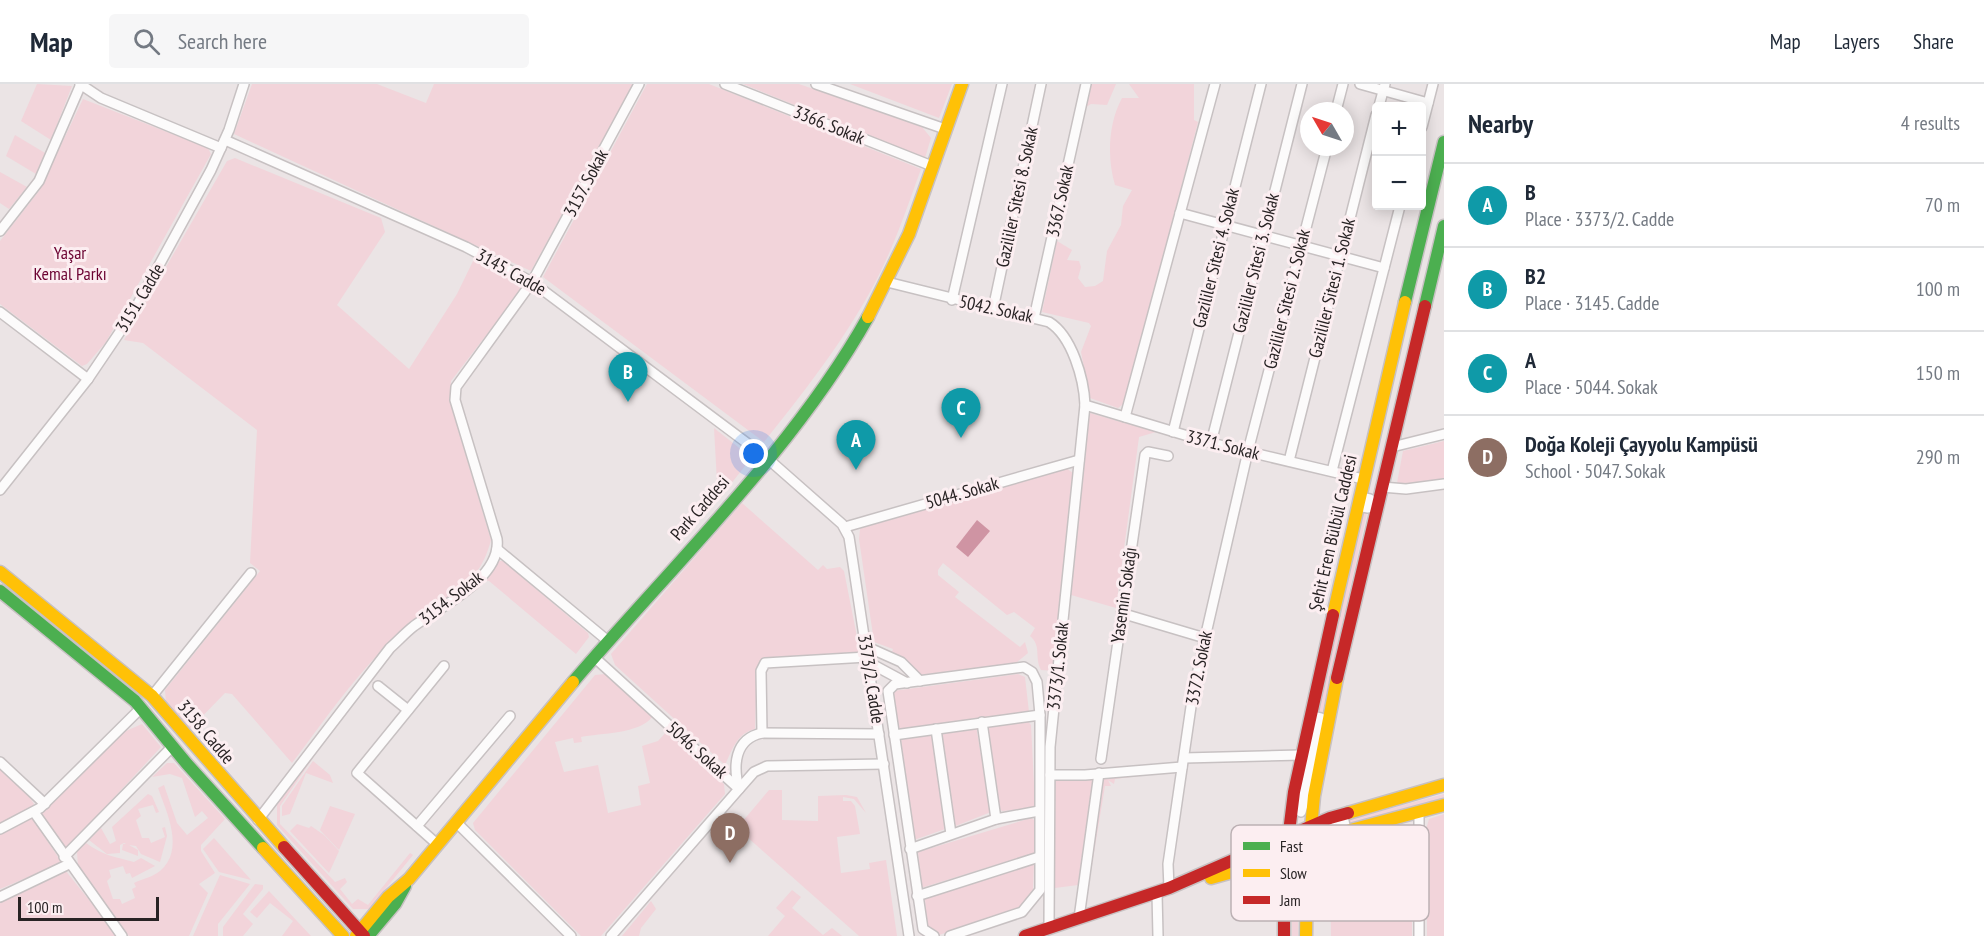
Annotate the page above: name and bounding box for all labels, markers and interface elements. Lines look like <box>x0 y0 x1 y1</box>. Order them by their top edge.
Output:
search box <box>109 14 529 68</box>
text: Map <box>30 23 73 60</box>
icon: search <box>130 25 163 58</box>
text: Search here <box>178 27 267 55</box>
text: Map <box>1770 28 1801 55</box>
text: Layers <box>1834 28 1880 55</box>
text: Share <box>1913 28 1954 55</box>
street label: 3366. Sokak <box>790 100 868 149</box>
north arrow <box>1300 102 1354 156</box>
map controls <box>1372 102 1426 210</box>
button: + <box>1372 102 1426 156</box>
text: Nearby <box>1468 107 1533 140</box>
text: 4 results <box>1901 110 1960 136</box>
street label: Gazililer Sitesi 8. Sokak <box>990 124 1043 269</box>
street label: 3157. Sokak <box>558 145 613 221</box>
button: − <box>1372 156 1426 210</box>
street label: 3367. Sokak <box>1041 163 1078 239</box>
text: B <box>1525 178 1536 206</box>
street label: Gazililer Sitesi 4. Sokak <box>1187 186 1244 330</box>
street label: Gazililer Sitesi 3. Sokak <box>1227 191 1284 335</box>
text: A <box>1482 192 1493 218</box>
text: 70 m <box>1925 192 1960 218</box>
text: Place · 3373/2. Cadde <box>1525 206 1674 232</box>
street label: Gazililer Sitesi 1. Sokak <box>1303 216 1360 360</box>
street label: Gazililer Sitesi 2. Sokak <box>1258 227 1315 371</box>
park label: Yaşar Kemal Parkı <box>33 241 107 285</box>
street label: 3145. Cadde <box>472 243 550 300</box>
street label: 3151. Cadde <box>110 259 169 336</box>
text: B2 <box>1525 262 1546 290</box>
text: B <box>1483 276 1492 302</box>
text: 100 m <box>1916 276 1960 302</box>
street label: 5042. Sokak <box>957 289 1035 328</box>
text: Place · 3145. Cadde <box>1525 290 1659 316</box>
text: A <box>1525 346 1536 374</box>
pin: B <box>608 352 648 402</box>
text: C <box>1483 360 1492 386</box>
text: 150 m <box>1916 360 1960 386</box>
text: Place · 5044. Sokak <box>1525 374 1658 400</box>
pin: C <box>942 388 980 438</box>
pin: A <box>836 420 876 470</box>
street label: 3371. Sokak <box>1184 424 1262 465</box>
text: Doğa Koleji Çayyolu Kampüsü <box>1525 430 1758 458</box>
your location <box>739 439 768 468</box>
text: D <box>1482 444 1493 470</box>
text: 290 m <box>1916 444 1960 470</box>
street label: Şehit Eren Bülbül Caddesi <box>1303 452 1362 613</box>
text: School · 5047. Sokak <box>1525 458 1666 484</box>
street label: Park Caddesi <box>665 471 734 545</box>
street label: 5044. Sokak <box>923 471 1001 514</box>
street label: Yasemin Sokağı <box>1105 546 1142 644</box>
street label: 3154. Sokak <box>414 565 487 630</box>
street label: 3373/1. Sokak <box>1041 621 1074 711</box>
street label: 3372. Sokak <box>1180 629 1217 707</box>
street label: 3373/2. Cadde <box>853 633 890 725</box>
street label: 3158. Cadde <box>173 695 240 768</box>
street label: 5046. Sokak <box>662 716 733 783</box>
pin: D <box>710 814 750 863</box>
legend <box>1231 825 1429 921</box>
text: Fast <box>1280 836 1303 856</box>
text: Slow <box>1280 863 1307 883</box>
text: Jam <box>1279 890 1301 910</box>
scale bar <box>18 894 159 922</box>
text: 100 m <box>27 897 62 917</box>

